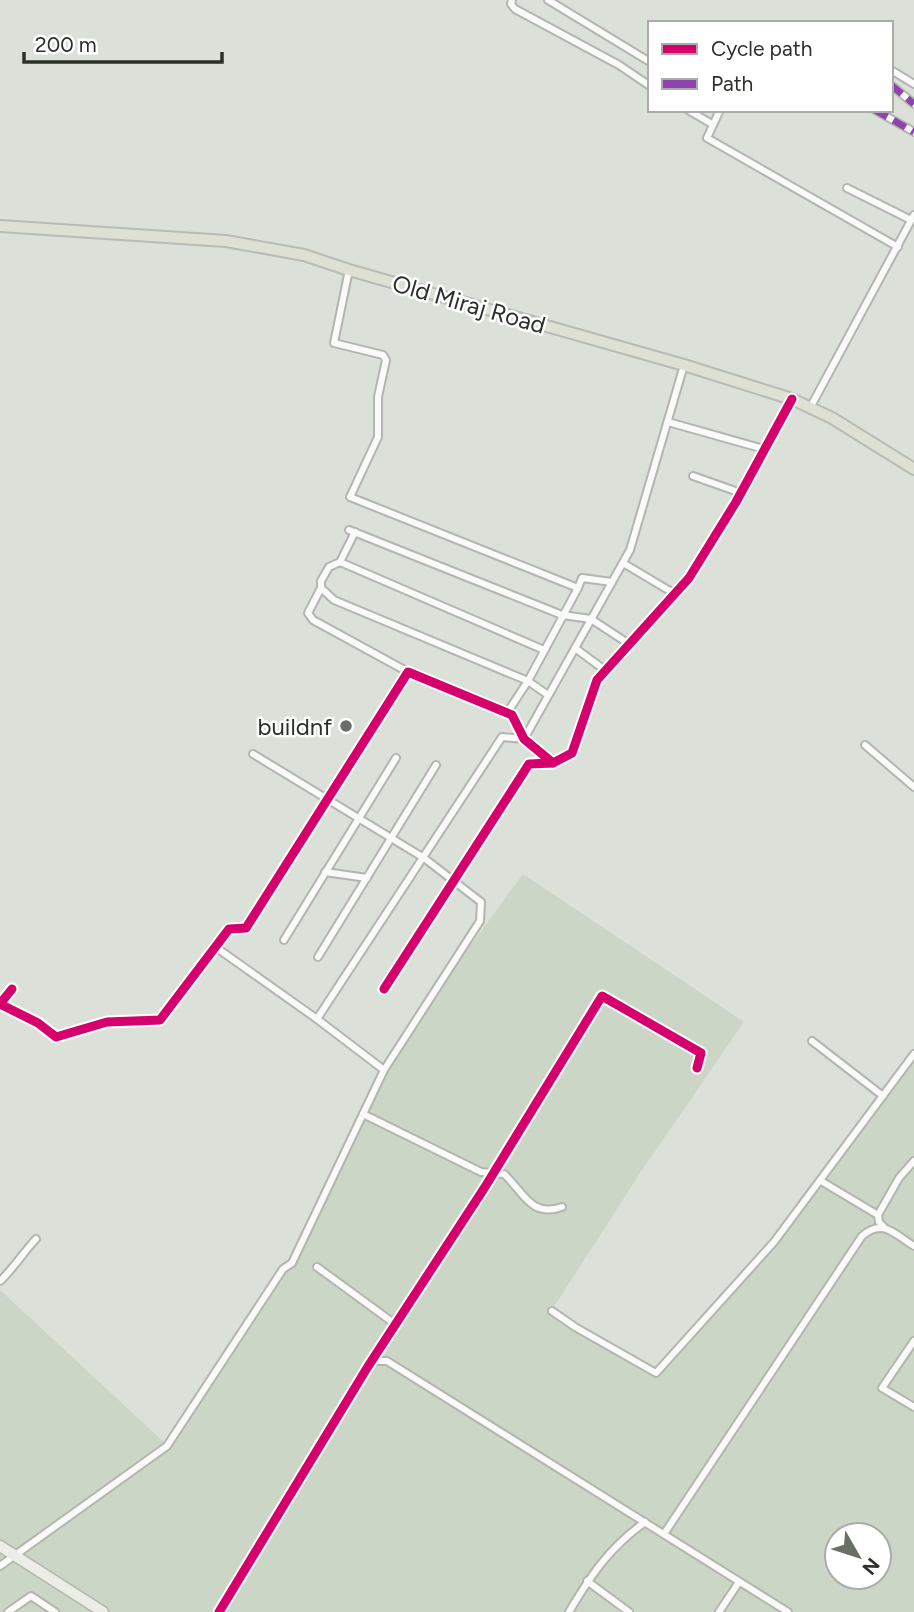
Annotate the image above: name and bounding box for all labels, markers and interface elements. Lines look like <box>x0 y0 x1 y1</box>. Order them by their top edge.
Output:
scale bar <box>24 21 222 65</box>
legend <box>648 21 893 112</box>
text: 200 m <box>35 32 97 57</box>
text: Cycle path <box>711 36 812 61</box>
text: Path <box>711 71 753 96</box>
street label: Old Miraj Road <box>389 268 549 340</box>
place label: buildnf <box>257 712 332 741</box>
marker: buildnf <box>338 718 354 734</box>
north arrow <box>823 1521 893 1591</box>
text: N <box>857 1553 884 1579</box>

